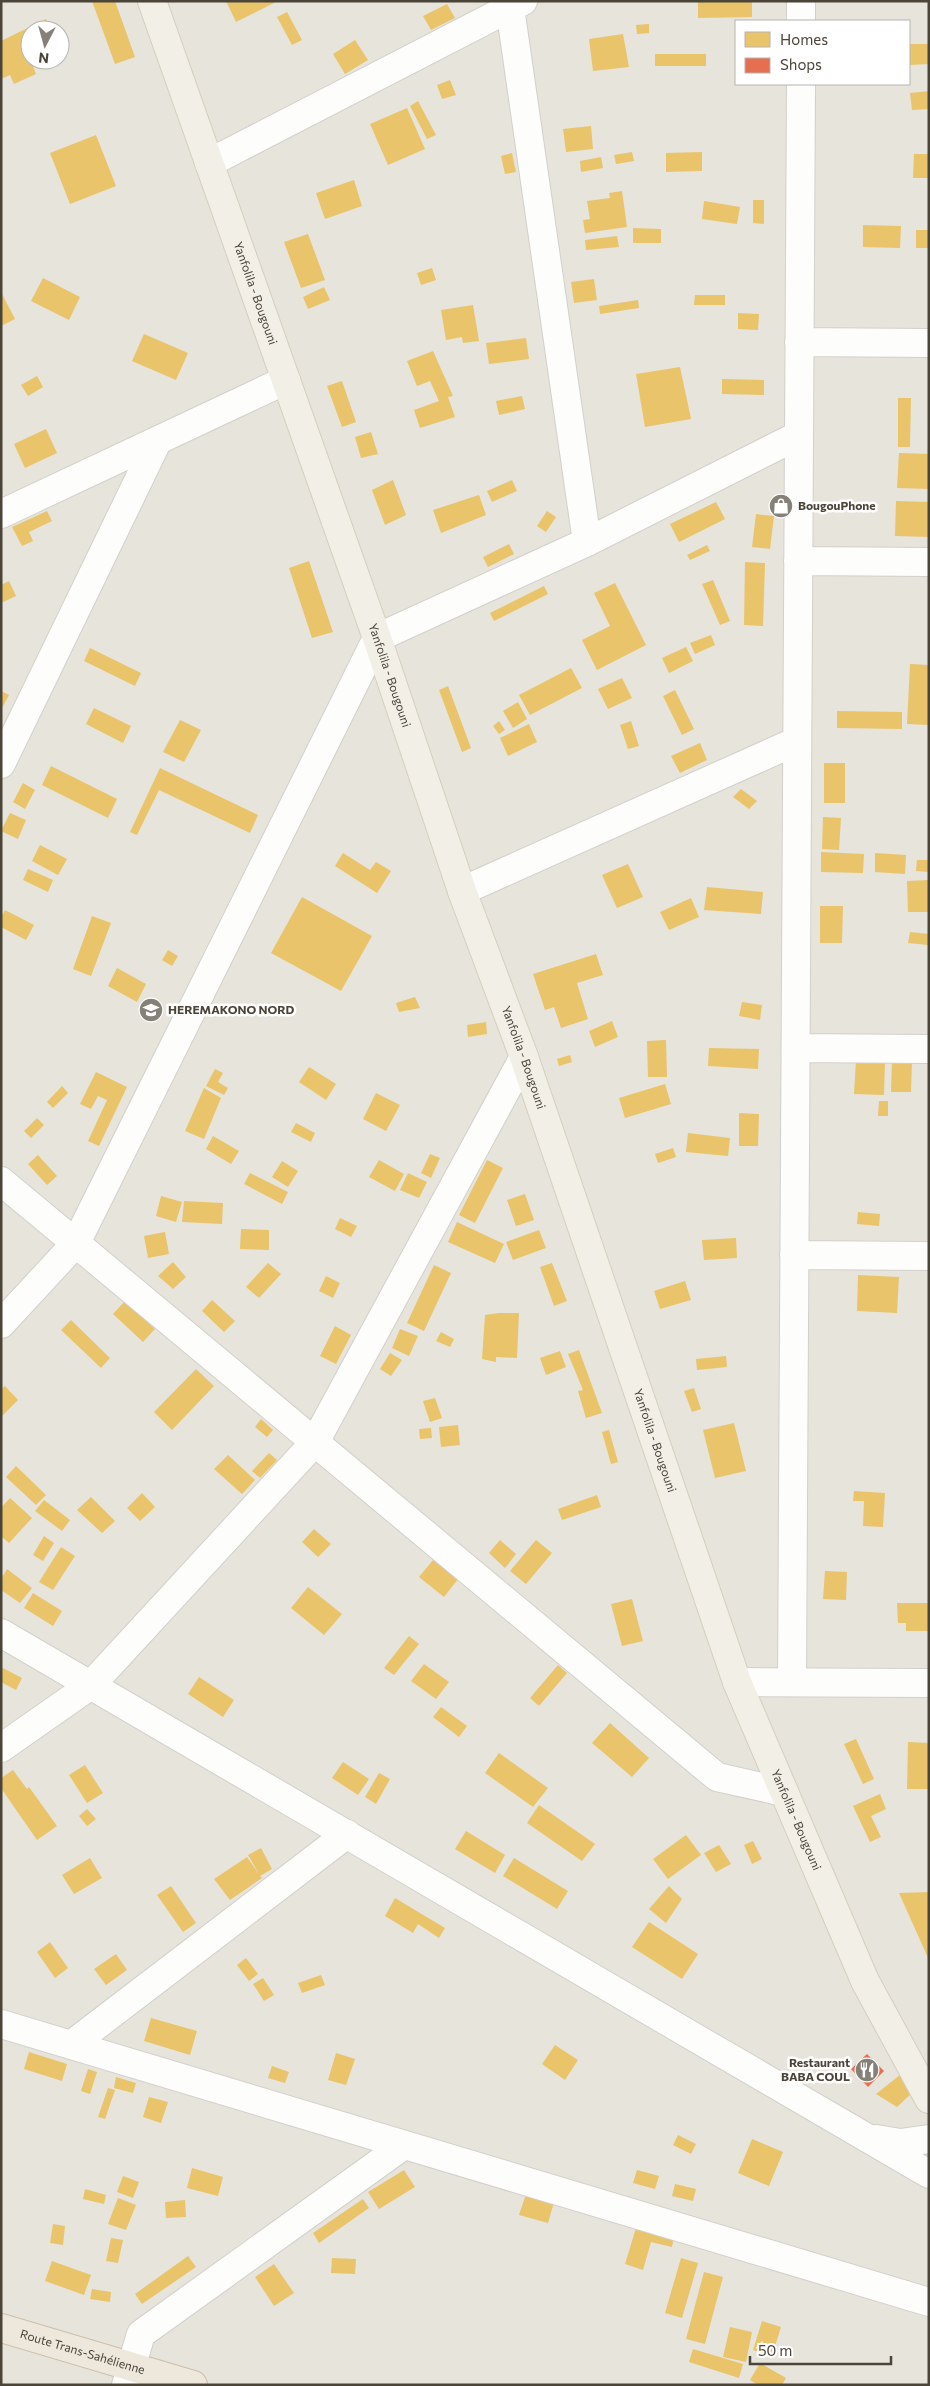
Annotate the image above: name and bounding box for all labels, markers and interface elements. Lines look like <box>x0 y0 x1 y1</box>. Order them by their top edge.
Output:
north arrow <box>20 20 70 70</box>
legend <box>735 20 910 85</box>
text: Homes <box>780 30 828 48</box>
text: N <box>37 49 50 67</box>
text: Shops <box>780 55 822 73</box>
street label: Yanfolila - Bougouni <box>232 239 281 346</box>
shop icon: BougouPhone <box>768 493 794 519</box>
place label: BougouPhone <box>798 498 876 512</box>
street label: Yanfolila - Bougouni <box>366 621 414 729</box>
school or university icon: HEREMAKONO NORD <box>138 997 164 1023</box>
place label: HEREMAKONO NORD <box>168 1002 295 1016</box>
street label: Yanfolila - Bougouni <box>500 1004 549 1111</box>
street label: Yanfolila - Bougouni <box>632 1387 680 1494</box>
street label: Yanfolila - Bougouni <box>769 1767 825 1872</box>
place label: Restaurant BABA COUL <box>781 2055 850 2083</box>
restaurant icon: Restaurant BABA COUL <box>854 2057 880 2083</box>
street label: Route Trans-Sahélienne <box>19 2326 147 2376</box>
scale bar <box>750 2334 891 2366</box>
text: 50 m <box>758 2341 792 2359</box>

